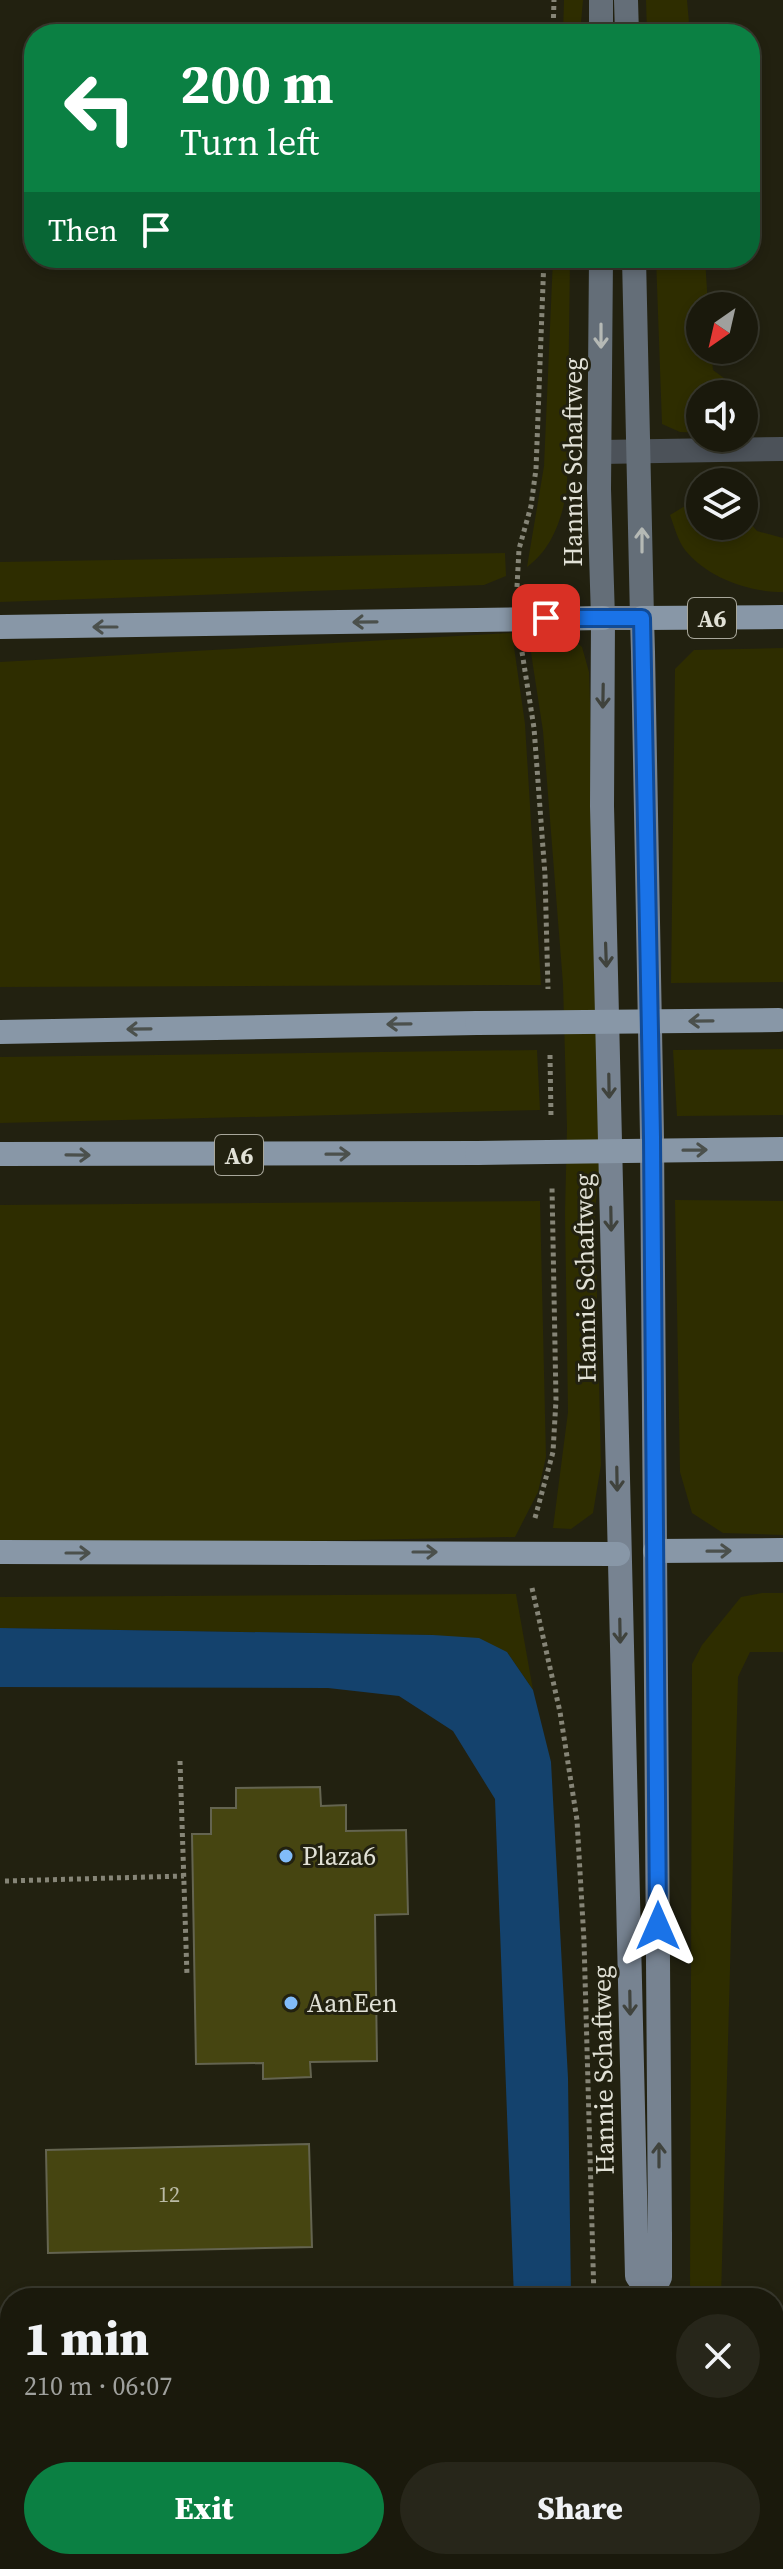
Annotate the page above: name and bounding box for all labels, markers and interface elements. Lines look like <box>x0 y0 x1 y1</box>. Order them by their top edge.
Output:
text: 200 m <box>180 45 334 122</box>
icon: left <box>48 56 152 160</box>
text: Turn left <box>180 118 319 167</box>
icon: arrive <box>134 208 178 252</box>
text: Then <box>48 210 118 251</box>
north arrow <box>686 292 758 364</box>
map controls <box>686 292 758 540</box>
one-way arrow <box>593 322 609 349</box>
street label: Hannie Schaftweg <box>555 357 591 567</box>
button: sound <box>686 380 758 452</box>
button: layers <box>686 468 758 540</box>
one-way arrow <box>634 527 650 554</box>
pin <box>512 584 580 652</box>
icon: arrive <box>524 596 568 640</box>
road number: A6 <box>688 598 736 638</box>
one-way arrow <box>352 614 379 630</box>
one-way arrow <box>92 619 119 635</box>
one-way arrow <box>595 682 611 709</box>
one-way arrow <box>598 942 613 968</box>
one-way arrow <box>688 1013 715 1028</box>
one-way arrow <box>386 1017 413 1032</box>
one-way arrow <box>126 1021 153 1037</box>
one-way arrow <box>602 1072 617 1099</box>
road number: A6 <box>215 1135 263 1175</box>
one-way arrow <box>681 1142 708 1158</box>
one-way arrow <box>324 1146 351 1162</box>
one-way arrow <box>64 1147 91 1163</box>
street label: Hannie Schaftweg <box>565 1173 605 1383</box>
one-way arrow <box>603 1205 619 1232</box>
one-way arrow <box>609 1465 624 1492</box>
one-way arrow <box>705 1543 732 1559</box>
one-way arrow <box>411 1544 438 1560</box>
one-way arrow <box>64 1545 91 1561</box>
one-way arrow <box>613 1617 628 1644</box>
place label: Plaza6 <box>302 1838 376 1874</box>
marker: Plaza6 <box>277 1847 295 1865</box>
position arrow <box>616 1884 700 1968</box>
street label: Hannie Schaftweg <box>583 1965 623 2175</box>
place label: AanEen <box>307 1985 398 2021</box>
one-way arrow <box>622 1989 637 2016</box>
marker: AanEen <box>282 1994 300 2012</box>
one-way arrow <box>651 2142 667 2169</box>
house number: 12 <box>158 2179 180 2209</box>
text: 1 min <box>24 2305 149 2371</box>
button: close <box>676 2314 760 2398</box>
text: 210 m · 06:07 <box>24 2368 172 2404</box>
button: Exit <box>24 2462 384 2554</box>
button: Share <box>400 2462 760 2554</box>

